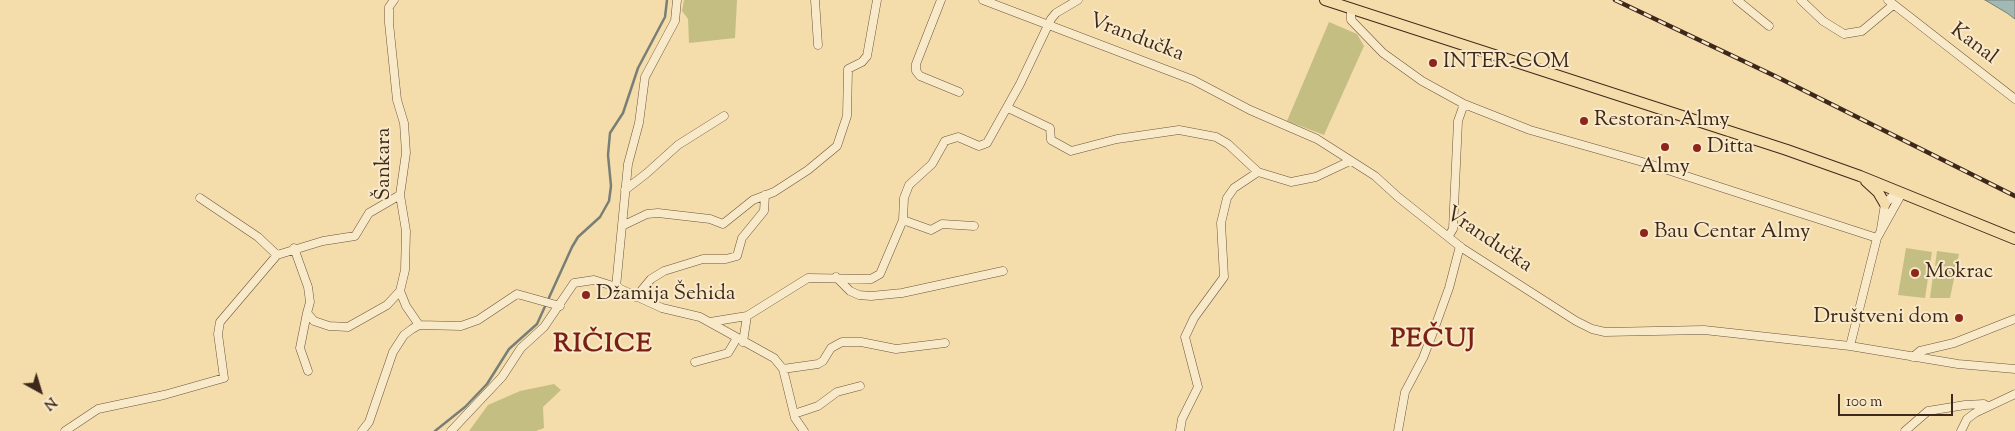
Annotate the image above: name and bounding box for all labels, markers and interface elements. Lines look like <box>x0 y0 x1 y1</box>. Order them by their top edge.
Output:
street label: Vrandučka <box>1085 9 1187 69</box>
street label: Kanal <box>1944 19 2002 71</box>
place label: INTER-COM <box>1443 50 1570 76</box>
marker: INTER-COM <box>1427 57 1439 69</box>
place label: Restoran Almy <box>1594 108 1730 134</box>
marker: Restoran Almy <box>1578 115 1590 127</box>
street label: Šankara <box>372 128 398 200</box>
place label: Ditta <box>1707 135 1754 161</box>
marker: Almy <box>1659 141 1671 153</box>
marker: Ditta <box>1691 142 1703 154</box>
place label: Almy <box>1640 155 1690 181</box>
street label: Vrandučka <box>1440 203 1536 279</box>
place label: Bau Centar Almy <box>1654 220 1811 246</box>
marker: Bau Centar Almy <box>1638 227 1650 239</box>
place label: Mokrac <box>1925 260 1993 286</box>
marker: Mokrac <box>1909 267 1921 279</box>
place label: Džamija Šehida <box>596 282 735 308</box>
marker: Džamija Šehida <box>580 289 592 301</box>
place label: Društveni dom <box>1813 305 1949 331</box>
marker: Društveni dom <box>1953 312 1965 324</box>
district label: PEČUJ <box>1390 326 1476 358</box>
district label: RIČICE <box>553 331 653 363</box>
north arrow <box>15 366 65 416</box>
scale bar <box>1840 384 1955 416</box>
text: N <box>39 391 60 414</box>
text: 100 m <box>1846 392 1882 413</box>

